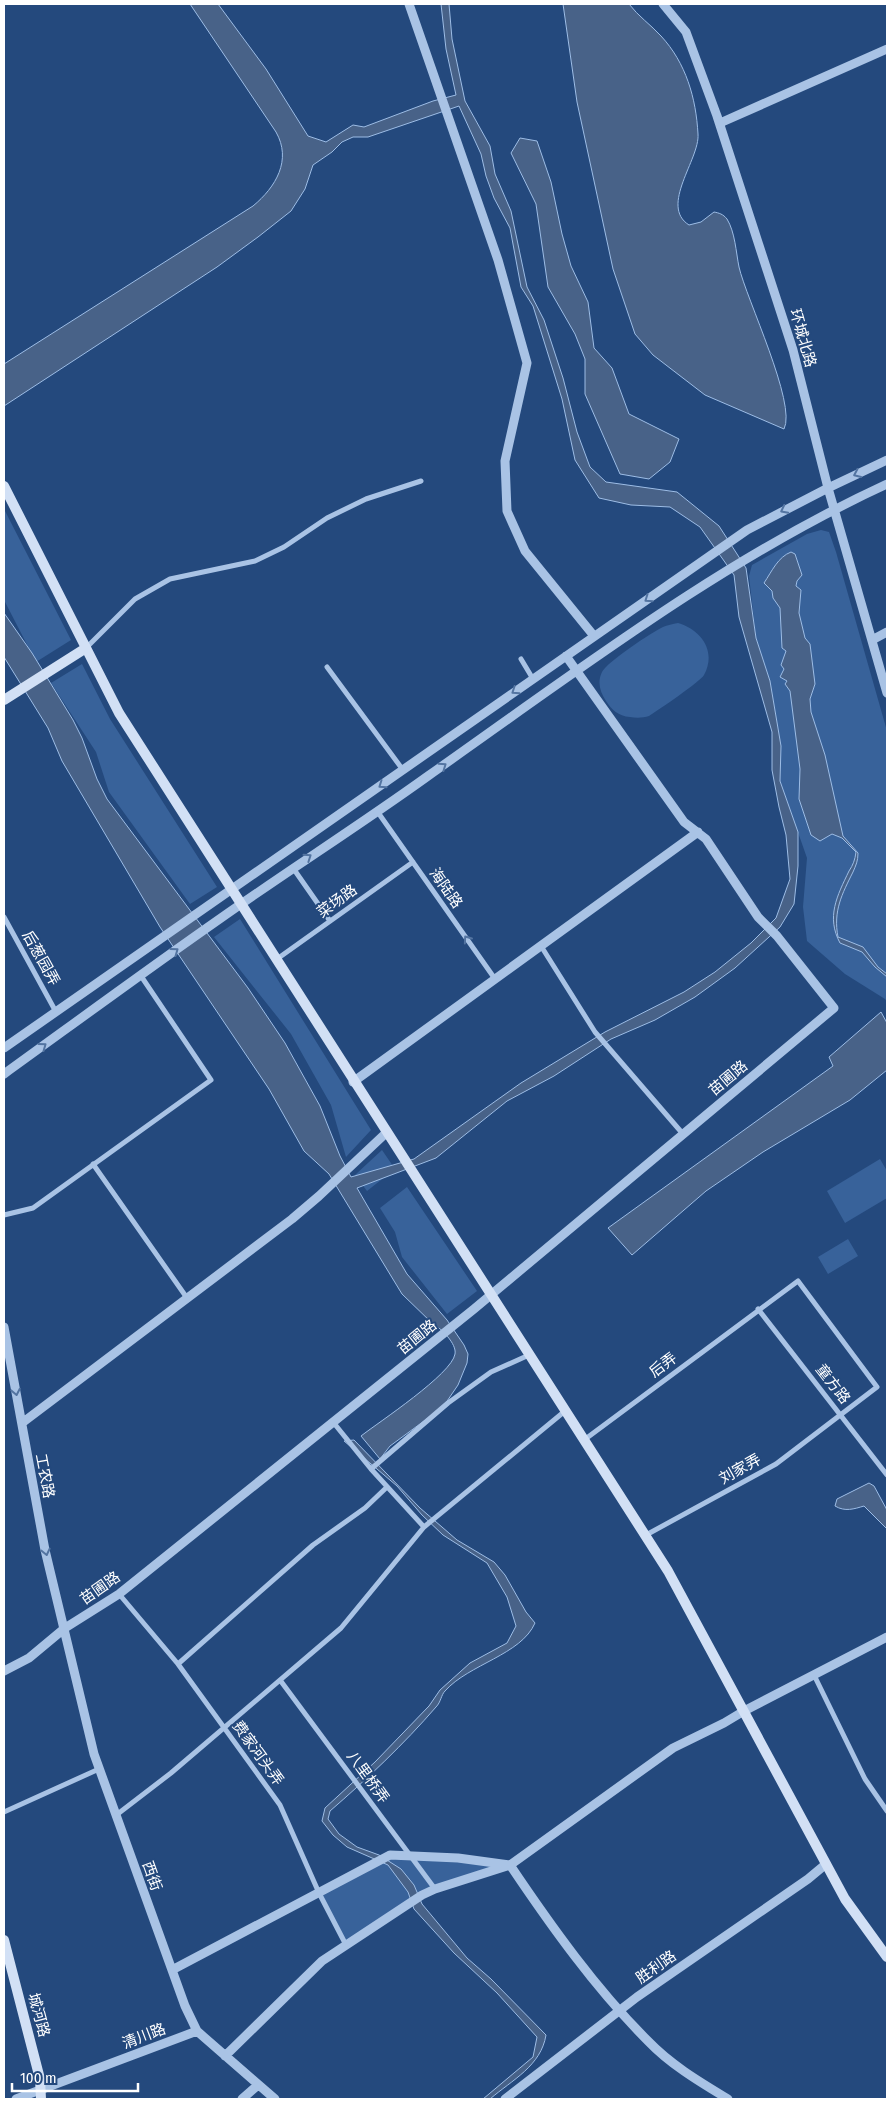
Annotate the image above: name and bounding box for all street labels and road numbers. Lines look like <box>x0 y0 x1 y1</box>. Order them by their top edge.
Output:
street label: 环城北路 <box>786 307 820 369</box>
street label: 海陆路 <box>426 864 466 912</box>
street label: 菜场路 <box>314 880 360 922</box>
street label: 后葱园弄 <box>19 927 63 989</box>
street label: 苗圃路 <box>705 1057 751 1099</box>
street label: 苗圃路 <box>394 1316 440 1358</box>
street label: 后弄 <box>646 1349 680 1381</box>
street label: 童方路 <box>812 1361 854 1407</box>
street label: 刘家弄 <box>716 1450 764 1488</box>
street label: 工农路 <box>32 1452 58 1500</box>
street label: 苗圃路 <box>76 1568 124 1608</box>
street label: 费家河头弄 <box>229 1717 287 1789</box>
street label: 八里桥弄 <box>343 1747 393 1807</box>
street label: 西街 <box>138 1859 166 1893</box>
street label: 胜利路 <box>632 1947 680 1987</box>
street label: 城河路 <box>24 1991 54 2039</box>
street label: 清川路 <box>120 2020 168 2052</box>

